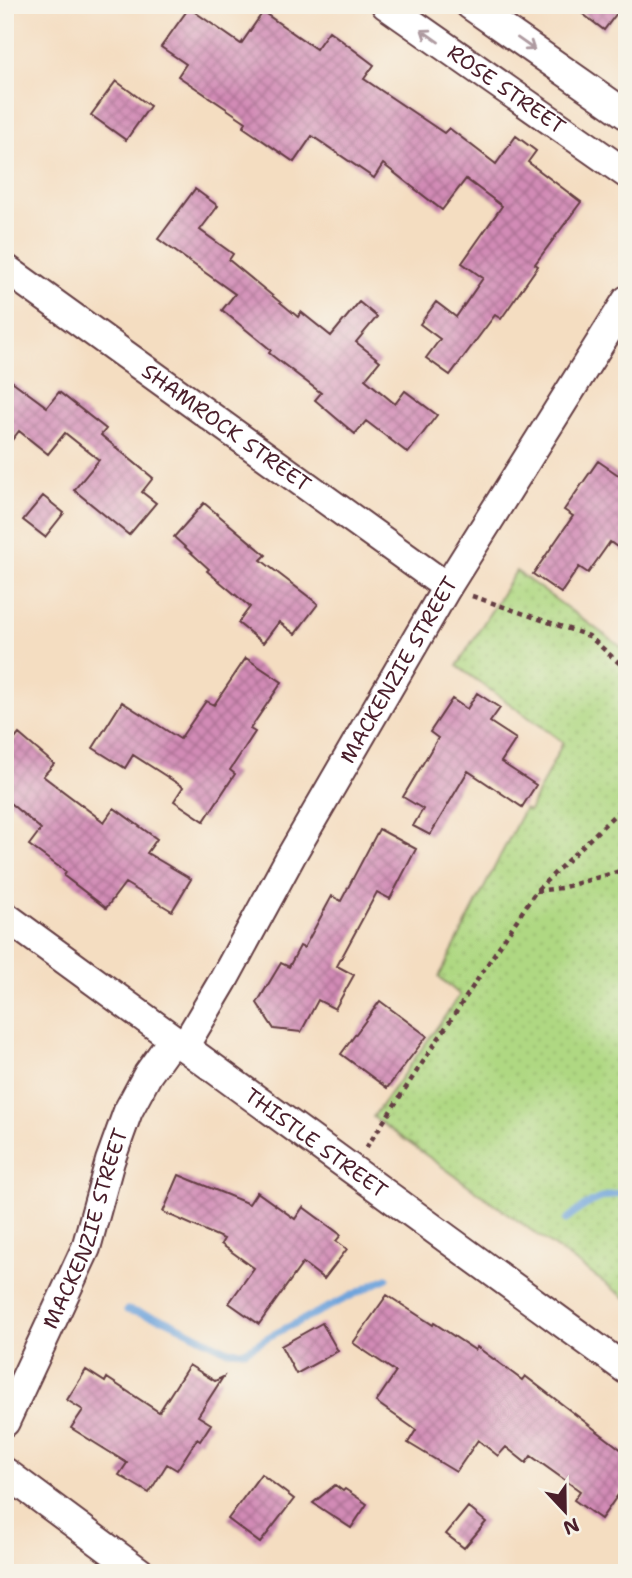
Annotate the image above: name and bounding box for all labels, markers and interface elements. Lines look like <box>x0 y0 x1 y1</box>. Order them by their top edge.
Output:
one-way arrow <box>421 29 440 43</box>
one-way arrow <box>516 37 535 51</box>
street label: ROSE STREET <box>442 38 571 141</box>
street label: SHAMROCK STREET <box>136 357 317 498</box>
street label: MACKENZIE STREET <box>334 571 464 768</box>
street label: THISTLE STREET <box>239 1081 393 1205</box>
street label: MACKENZIE STREET <box>36 1125 135 1333</box>
north arrow <box>530 1476 600 1546</box>
text: N <box>560 1512 583 1541</box>

